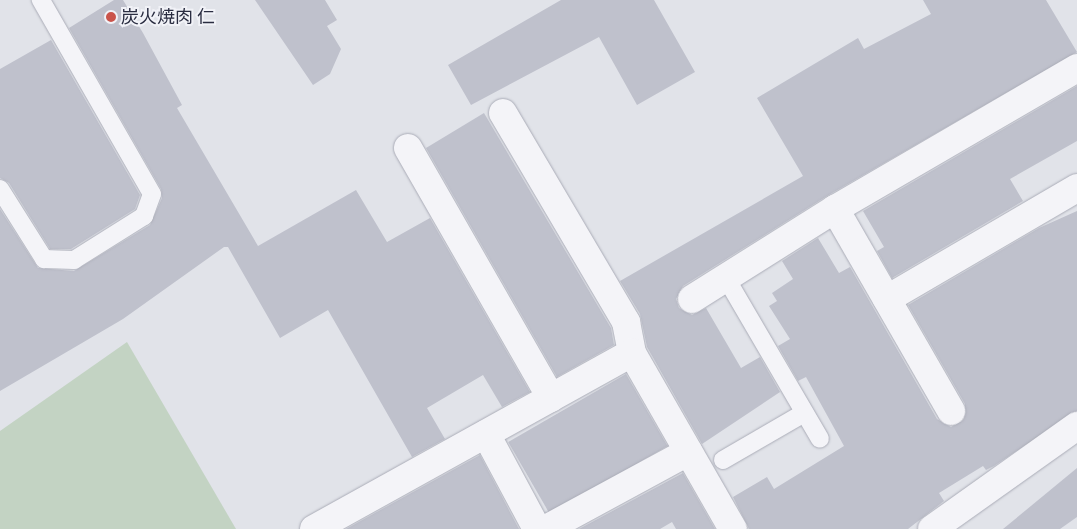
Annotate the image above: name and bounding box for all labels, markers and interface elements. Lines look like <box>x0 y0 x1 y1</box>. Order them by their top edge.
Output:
place label: 炭火焼肉 仁 <box>121 6 215 28</box>
marker: 炭火焼肉 仁 <box>105 11 117 23</box>

